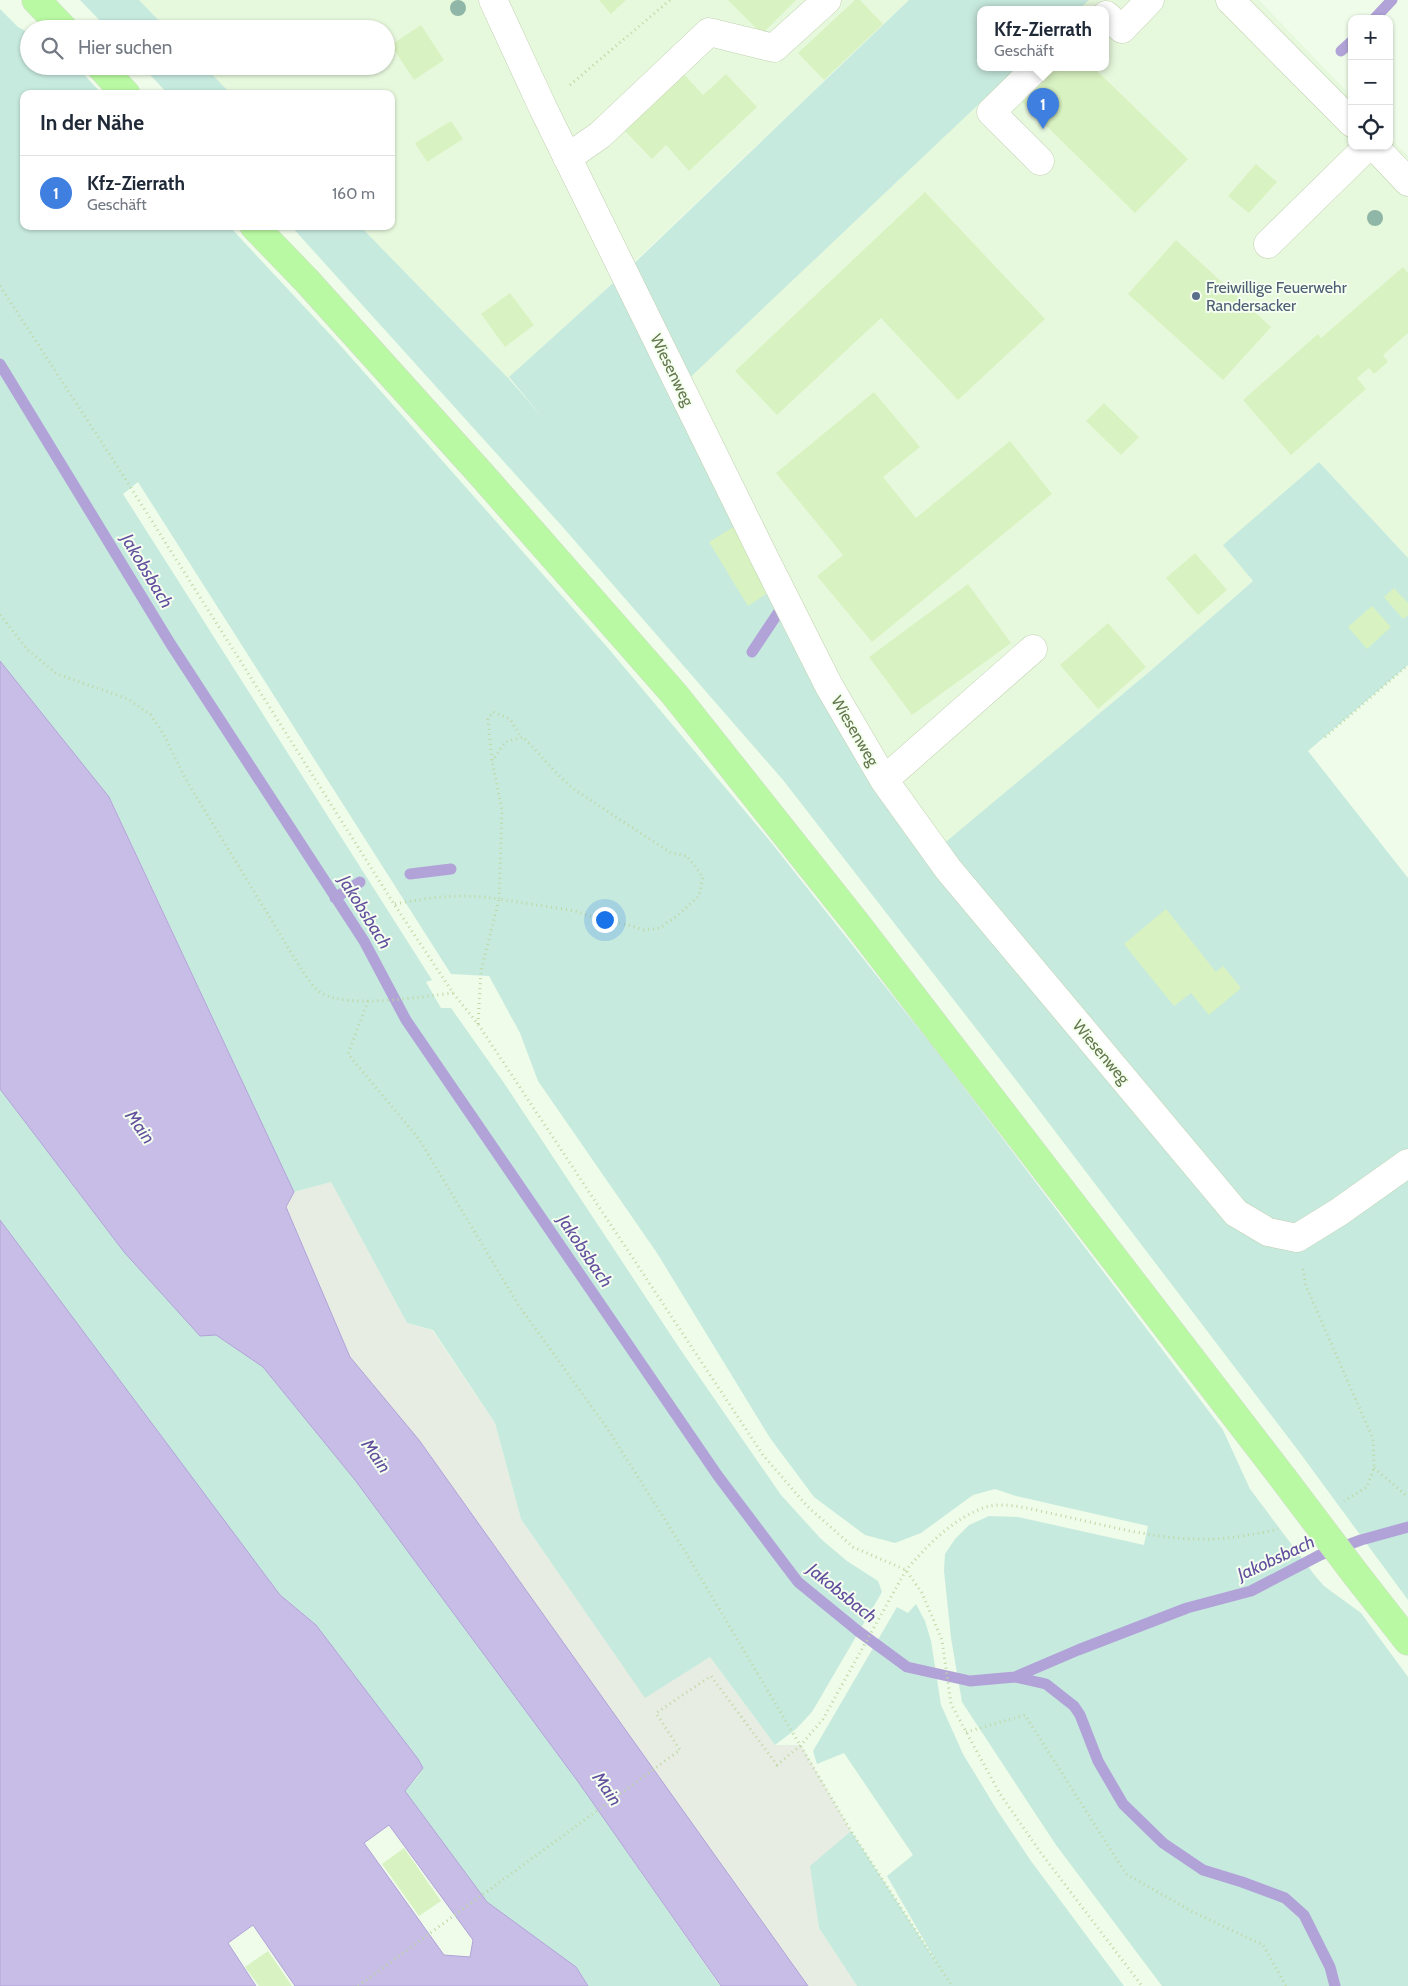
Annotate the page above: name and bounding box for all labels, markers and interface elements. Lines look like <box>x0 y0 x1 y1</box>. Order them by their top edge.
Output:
popup <box>977 6 1109 71</box>
map controls <box>1348 15 1393 150</box>
button: + <box>1348 15 1393 60</box>
text: Kfz-Zierrath <box>994 18 1092 41</box>
search box <box>20 20 395 75</box>
icon: search <box>38 34 66 62</box>
text: Hier suchen <box>78 36 172 59</box>
text: Geschäft <box>994 41 1054 60</box>
button: − <box>1348 60 1393 105</box>
pin: 1 <box>1027 88 1059 129</box>
button: locate <box>1348 105 1393 150</box>
text: In der Nähe <box>40 110 144 135</box>
text: Kfz-Zierrath <box>87 172 185 195</box>
text: 1 <box>53 184 59 203</box>
text: 160 m <box>332 184 375 203</box>
text: Geschäft <box>87 195 147 214</box>
place label: Freiwillige Feuerwehr Randersacker <box>1206 278 1348 315</box>
marker: Freiwillige Feuerwehr Randersacker <box>1190 290 1202 302</box>
street label: Wiesenweg <box>646 331 698 410</box>
water label: Jakobsbach <box>115 528 178 612</box>
street label: Wiesenweg <box>827 692 883 770</box>
water label: Jakobsbach <box>333 869 396 953</box>
your location <box>592 907 618 933</box>
street label: Wiesenweg <box>1069 1016 1134 1089</box>
water label: Main <box>120 1105 160 1148</box>
water label: Jakobsbach <box>552 1209 617 1292</box>
water label: Main <box>356 1434 395 1477</box>
water label: Jakobsbach <box>1232 1530 1318 1586</box>
water label: Jakobsbach <box>801 1557 881 1628</box>
water label: Main <box>587 1767 626 1810</box>

